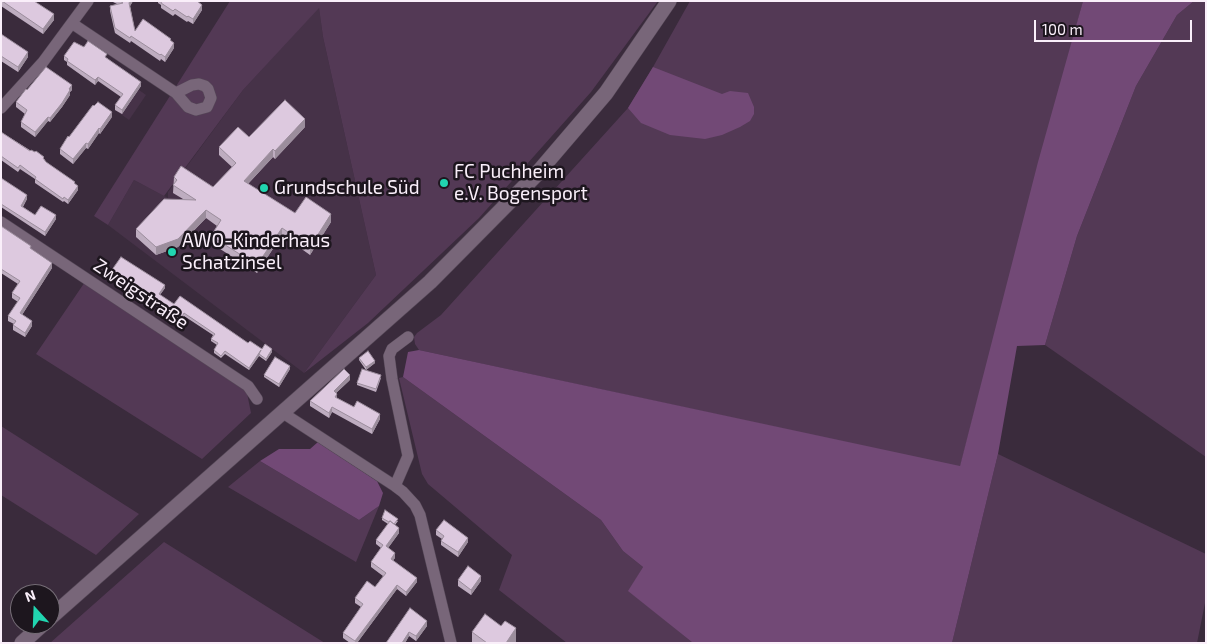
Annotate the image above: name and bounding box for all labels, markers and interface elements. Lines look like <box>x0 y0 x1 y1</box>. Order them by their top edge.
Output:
scale bar <box>1037 10 1194 42</box>
text: 100 m <box>1042 20 1083 38</box>
place label: FC Puchheim e.V. Bogensport <box>454 161 588 205</box>
place label: Grundschule Süd <box>274 177 420 199</box>
marker: FC Puchheim e.V. Bogensport <box>438 177 450 189</box>
marker: Grundschule Süd <box>258 182 270 194</box>
place label: AWO-Kinderhaus Schatzinsel <box>182 230 330 274</box>
marker: AWO-Kinderhaus Schatzinsel <box>166 246 178 258</box>
street label: Zweigstraße <box>89 254 193 334</box>
north arrow <box>10 584 60 634</box>
text: N <box>22 586 38 605</box>

